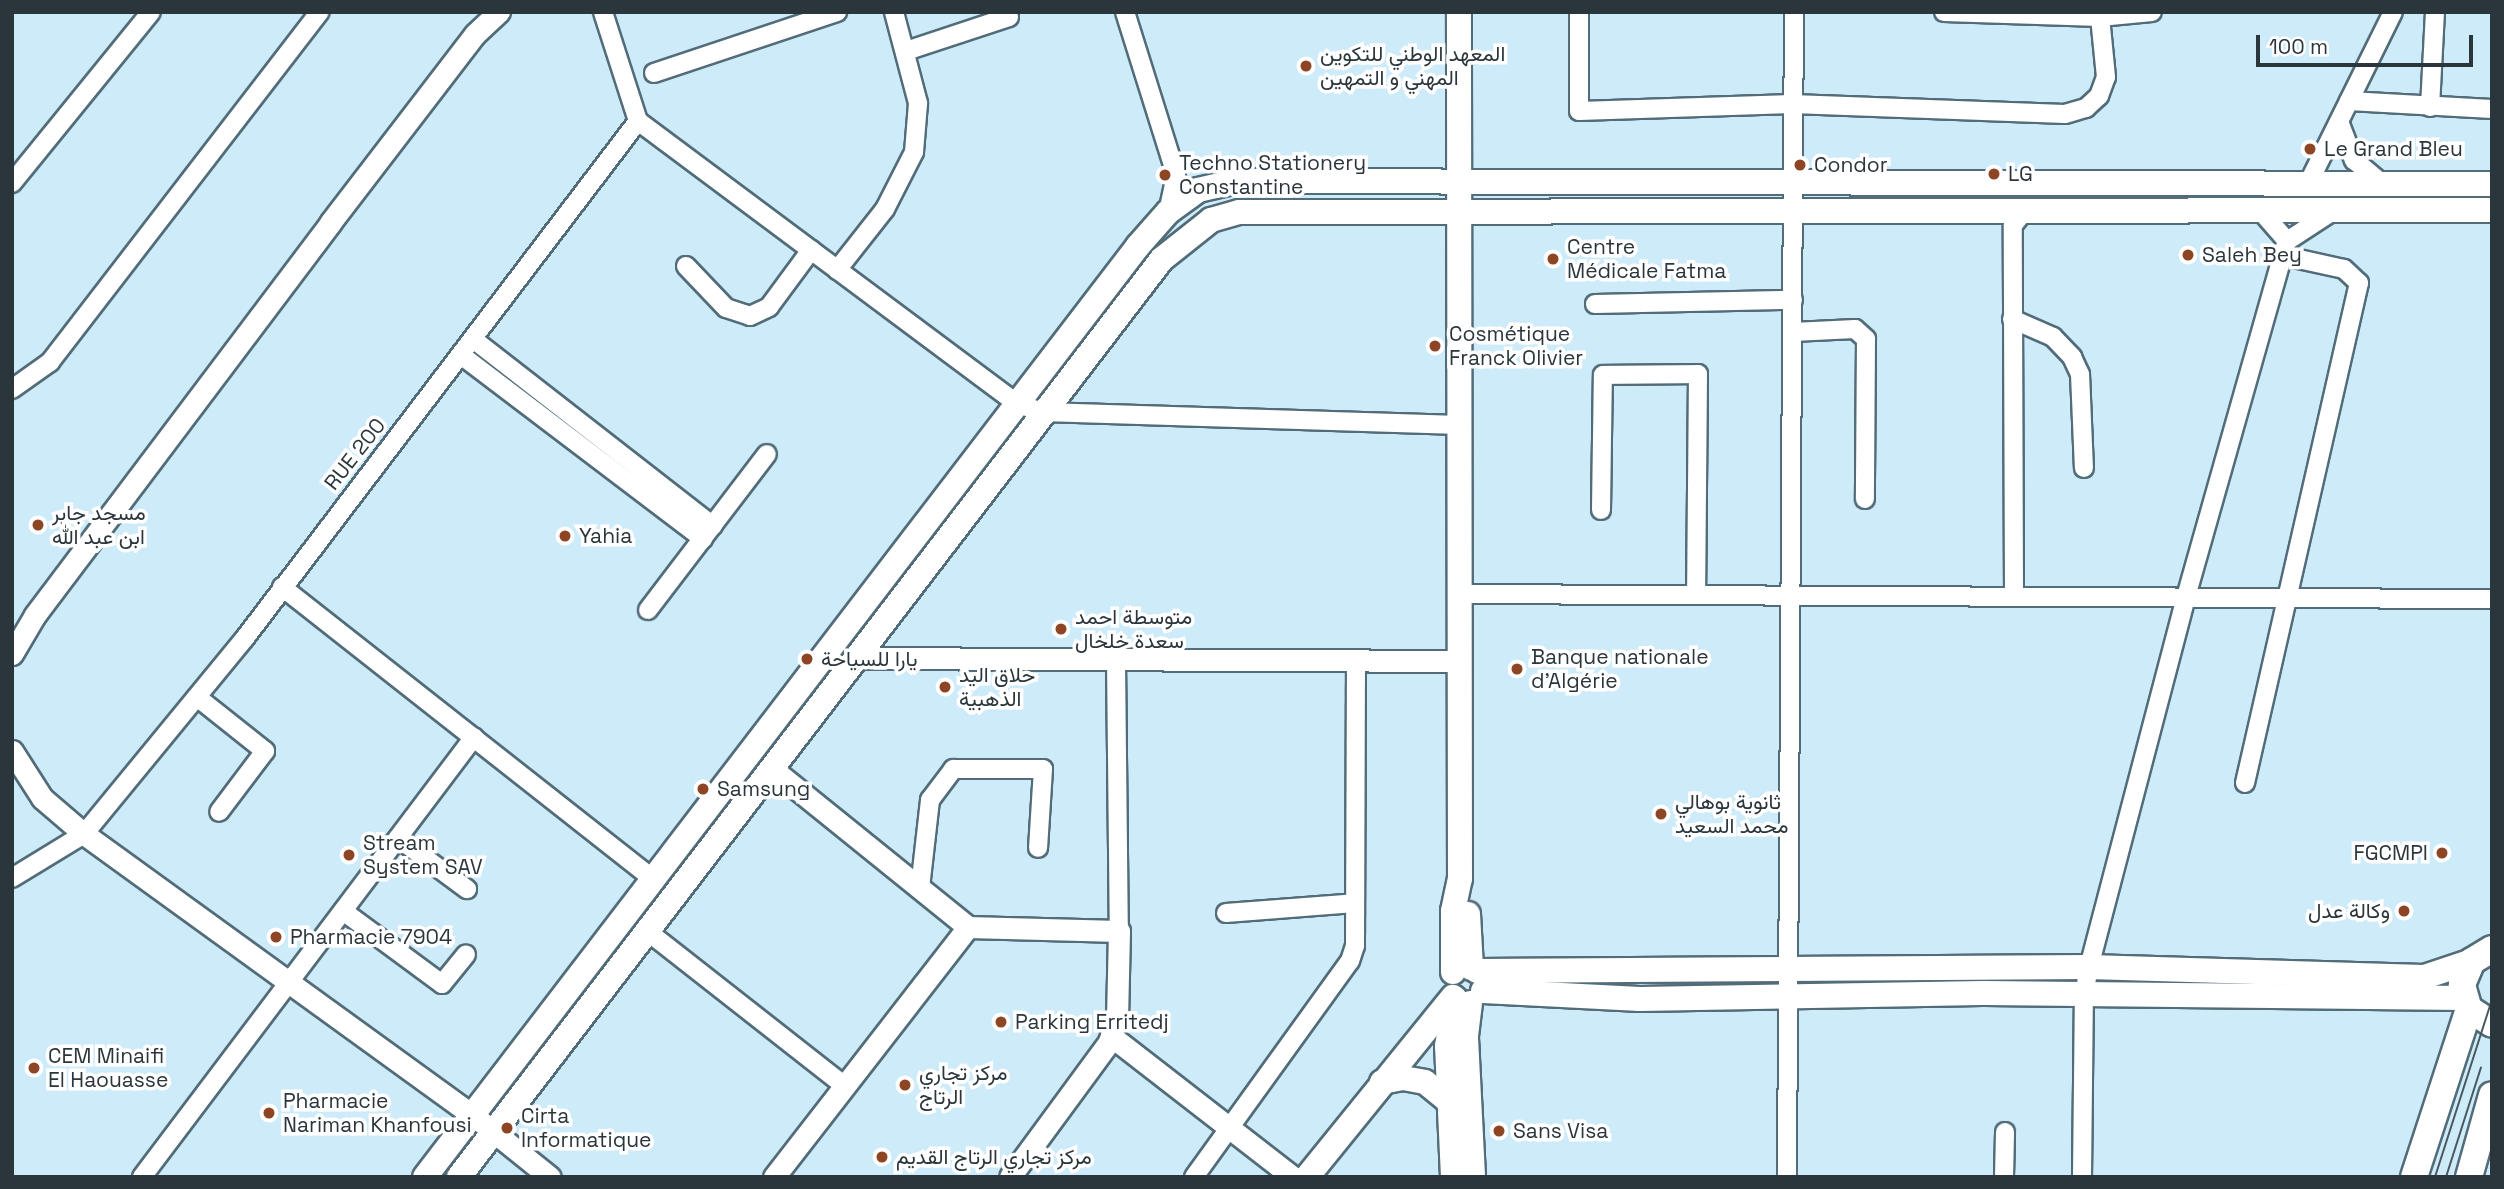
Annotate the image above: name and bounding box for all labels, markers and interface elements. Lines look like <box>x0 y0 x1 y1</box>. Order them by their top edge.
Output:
scale bar <box>2259 21 2476 65</box>
text: 100 m <box>2269 33 2328 60</box>
place label: المعهد الوطني للتكوين المهني و التمهين <box>1320 41 1505 91</box>
marker: المعهد الوطني للتكوين المهني و التمهين <box>1298 58 1314 74</box>
place label: Le Grand Bleu <box>2324 136 2463 162</box>
marker: Le Grand Bleu <box>2302 141 2318 157</box>
place label: Techno Stationery Constantine <box>1179 150 1366 200</box>
place label: Condor <box>1814 152 1888 178</box>
marker: Condor <box>1792 157 1808 173</box>
place label: LG <box>2008 161 2033 187</box>
marker: LG <box>1986 166 2002 182</box>
marker: Techno Stationery Constantine <box>1157 167 1173 183</box>
place label: Centre Médicale Fatma <box>1567 234 1726 284</box>
place label: Saleh Bey <box>2202 242 2302 268</box>
marker: Saleh Bey <box>2180 247 2196 263</box>
marker: Centre Médicale Fatma <box>1545 251 1561 267</box>
place label: Cosmétique Franck Olivier <box>1449 321 1583 371</box>
marker: Cosmétique Franck Olivier <box>1427 338 1443 354</box>
street label: RUE 200 <box>319 413 391 495</box>
place label: مسجد جابر ابن عبد الله <box>52 500 146 550</box>
marker: مسجد جابر ابن عبد الله <box>30 517 46 533</box>
place label: Yahia <box>579 523 632 549</box>
marker: Yahia <box>557 528 573 544</box>
place label: متوسطة احمد سعدة خلخال <box>1075 604 1192 654</box>
marker: متوسطة احمد سعدة خلخال <box>1053 621 1069 637</box>
place label: Banque nationale d'Algérie <box>1531 644 1709 694</box>
place label: يارا للسياحة <box>821 646 918 672</box>
marker: يارا للسياحة <box>799 651 815 667</box>
marker: Banque nationale d'Algérie <box>1509 661 1525 677</box>
place label: حلاق اليد الذهبية <box>959 662 1035 712</box>
marker: حلاق اليد الذهبية <box>937 679 953 695</box>
place label: Samsung <box>717 776 810 802</box>
marker: Samsung <box>695 781 711 797</box>
place label: ثانوية بوهالي محمد السعيد <box>1675 789 1789 839</box>
marker: ثانوية بوهالي محمد السعيد <box>1653 806 1669 822</box>
place label: Stream System SAV <box>363 830 483 880</box>
place label: FGCMPI <box>2354 840 2428 866</box>
marker: FGCMPI <box>2434 845 2450 861</box>
marker: Stream System SAV <box>341 847 357 863</box>
place label: وكالة عدل <box>2308 898 2390 924</box>
marker: وكالة عدل <box>2396 903 2412 919</box>
place label: Pharmacie 7904 <box>290 924 452 950</box>
marker: Pharmacie 7904 <box>268 929 284 945</box>
place label: Parking Erritedj <box>1015 1009 1169 1035</box>
marker: Parking Erritedj <box>993 1014 1009 1030</box>
place label: CEM Minaifi El Haouasse <box>48 1043 168 1093</box>
marker: CEM Minaifi El Haouasse <box>26 1060 42 1076</box>
place label: مركز تجاري الرتاج <box>919 1060 1007 1110</box>
marker: مركز تجاري الرتاج <box>897 1077 913 1093</box>
place label: Pharmacie Nariman Khanfousi <box>283 1088 472 1138</box>
place label: Cirta Informatique <box>521 1103 651 1153</box>
marker: Pharmacie Nariman Khanfousi <box>261 1105 277 1121</box>
place label: Sans Visa <box>1513 1118 1608 1144</box>
marker: Cirta Informatique <box>499 1120 515 1136</box>
marker: Sans Visa <box>1491 1123 1507 1139</box>
place label: مركز تجاري الرتاج القديم <box>896 1144 1092 1170</box>
marker: مركز تجاري الرتاج القديم <box>874 1149 890 1165</box>

